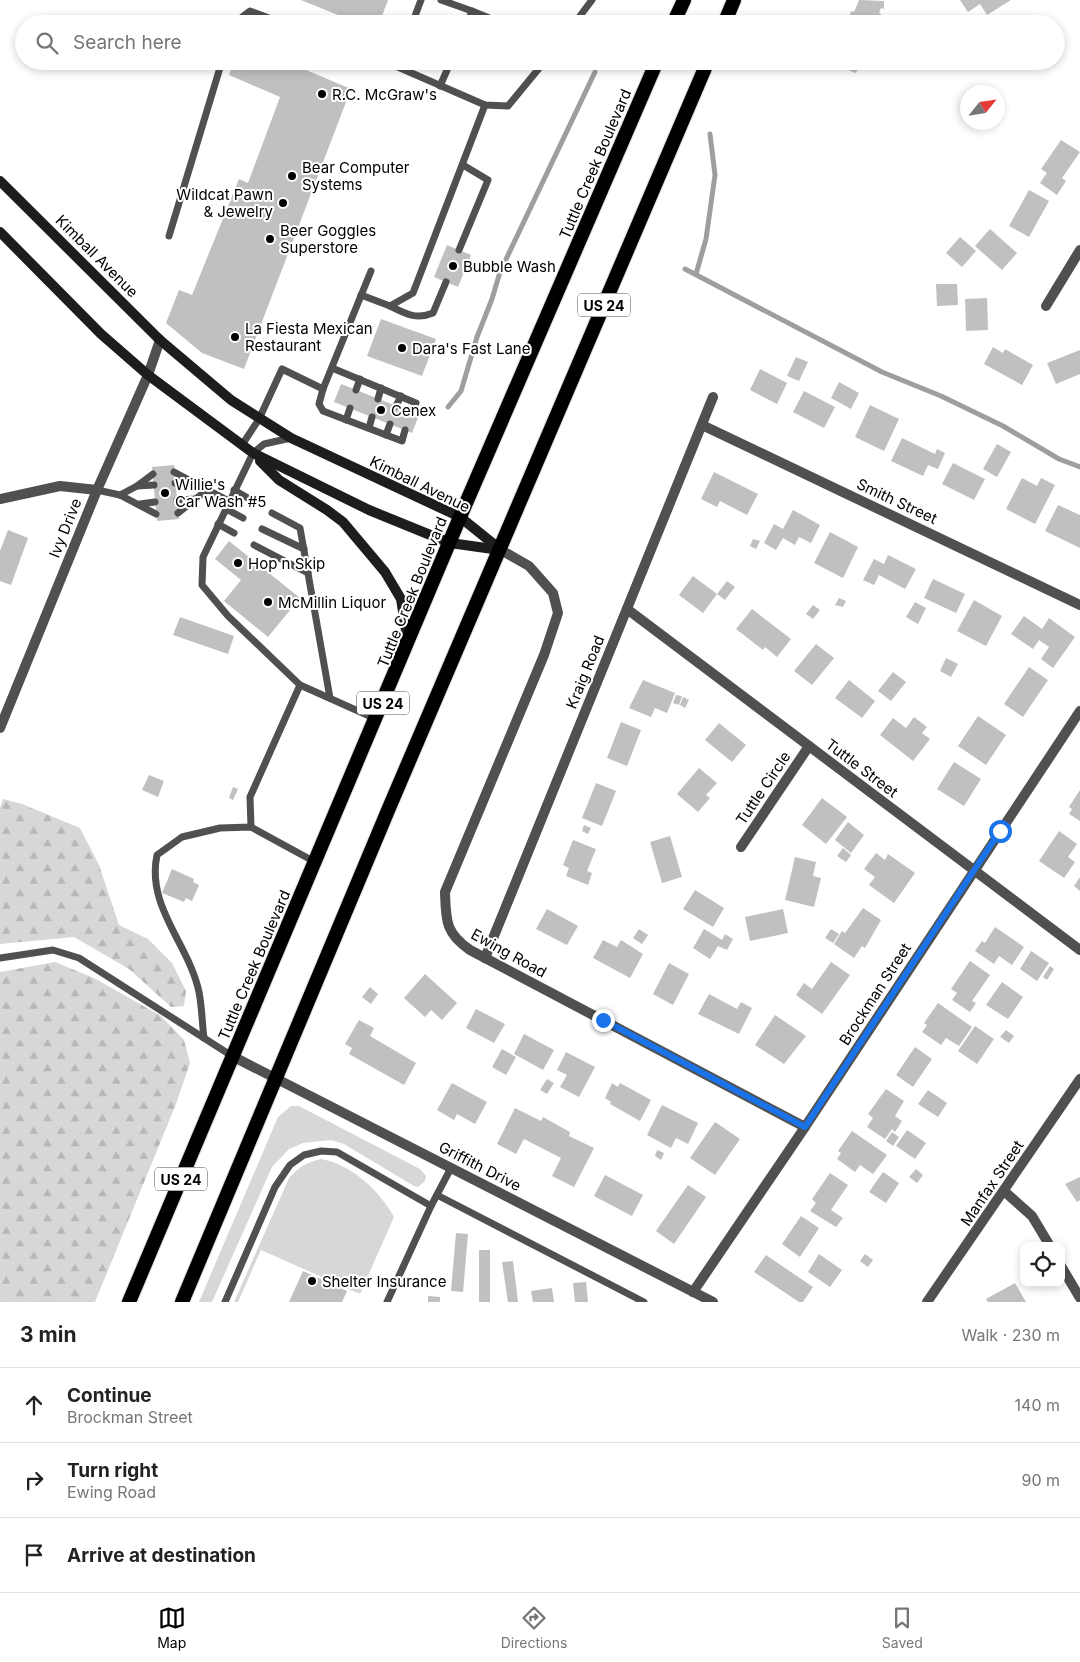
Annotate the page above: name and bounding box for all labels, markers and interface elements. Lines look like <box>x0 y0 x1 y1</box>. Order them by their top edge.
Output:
search box <box>15 15 1065 70</box>
icon: search <box>33 29 61 57</box>
text: Search here <box>73 31 182 54</box>
place label: R.C. McGraw's <box>332 85 437 104</box>
north arrow <box>960 85 1005 130</box>
street label: Tuttle Creek Boulevard <box>555 86 635 242</box>
marker: R.C. McGraw's <box>316 88 328 100</box>
place label: Bear Computer Systems <box>302 158 410 194</box>
marker: Bear Computer Systems <box>286 170 298 182</box>
place label: Wildcat Pawn & Jewelry <box>176 185 274 221</box>
marker: Wildcat Pawn & Jewelry <box>277 197 289 209</box>
street label: Kimball Avenue <box>52 211 142 301</box>
place label: Beer Goggles Superstore <box>280 221 376 257</box>
marker: Beer Goggles Superstore <box>264 233 276 245</box>
place label: Bubble Wash <box>463 257 556 276</box>
marker: Bubble Wash <box>447 260 459 272</box>
road number: US 24 <box>578 294 630 316</box>
place label: La Fiesta Mexican Restaurant <box>245 319 373 355</box>
marker: La Fiesta Mexican Restaurant <box>229 331 241 343</box>
place label: Dara's Fast Lane <box>412 339 530 358</box>
marker: Dara's Fast Lane <box>396 342 408 354</box>
place label: Cenex <box>391 401 436 420</box>
marker: Cenex <box>375 404 387 416</box>
street label: Kimball Avenue <box>367 452 473 516</box>
street label: Smith Street <box>854 474 940 528</box>
place label: Willie's Car Wash #5 <box>175 475 266 511</box>
marker: Willie's Car Wash #5 <box>159 487 171 499</box>
street label: Ivy Drive <box>45 496 85 560</box>
street label: Tuttle Creek Boulevard <box>373 514 451 670</box>
place label: Hop n Skip <box>248 554 325 573</box>
marker: Hop n Skip <box>232 557 244 569</box>
place label: McMillin Liquor <box>278 593 386 612</box>
marker: McMillin Liquor <box>262 596 274 608</box>
street label: Kraig Road <box>562 633 608 711</box>
road number: US 24 <box>357 691 409 714</box>
street label: Tuttle Street <box>822 735 902 801</box>
street label: Tuttle Circle <box>732 748 794 828</box>
route start <box>989 820 1012 843</box>
street label: Tuttle Creek Boulevard <box>214 887 294 1043</box>
street label: Ewing Road <box>468 924 550 982</box>
street label: Brockman Street <box>835 939 915 1049</box>
route end <box>592 1009 615 1032</box>
street label: Manfax Street <box>956 1136 1028 1229</box>
street label: Griffith Drive <box>436 1137 524 1195</box>
road number: US 24 <box>155 1168 207 1190</box>
map controls <box>1020 1242 1065 1287</box>
button: locate <box>1020 1242 1065 1287</box>
place label: Shelter Insurance <box>322 1272 446 1291</box>
marker: Shelter Insurance <box>306 1275 318 1287</box>
text: 3 min <box>20 1322 76 1347</box>
text: Walk · 230 m <box>962 1325 1060 1345</box>
text: Continue <box>67 1384 152 1407</box>
icon: ahead <box>20 1391 48 1419</box>
text: 140 m <box>1015 1395 1060 1415</box>
text: Brockman Street <box>67 1407 193 1427</box>
text: Turn right <box>67 1459 158 1482</box>
icon: right <box>20 1466 48 1494</box>
text: 90 m <box>1021 1470 1060 1490</box>
text: Ewing Road <box>67 1482 156 1502</box>
icon: arrive <box>20 1541 48 1569</box>
text: Arrive at destination <box>67 1544 256 1567</box>
tab: Map <box>157 1604 186 1651</box>
tab: Directions <box>501 1604 567 1651</box>
tab: Saved <box>882 1604 923 1651</box>

